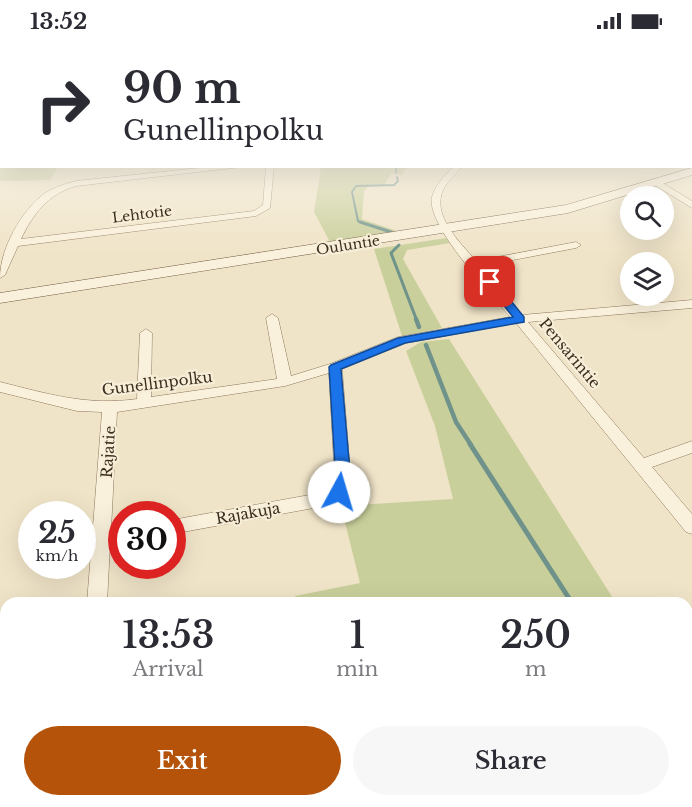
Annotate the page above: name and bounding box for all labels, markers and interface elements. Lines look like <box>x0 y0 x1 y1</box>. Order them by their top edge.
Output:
text: 13:52 <box>30 8 87 35</box>
text: 90 m <box>123 62 241 114</box>
icon: right <box>24 66 102 144</box>
text: Gunellinpolku <box>123 114 324 147</box>
map controls <box>620 186 674 306</box>
button: search <box>620 186 674 240</box>
street label: Lehtotie <box>111 201 173 227</box>
street label: Ouluntie <box>315 231 381 259</box>
button: layers <box>620 252 674 306</box>
pin <box>464 256 515 307</box>
icon: arrive <box>473 265 506 298</box>
street label: Pensarintie <box>535 314 605 392</box>
street label: Gunellinpolku <box>101 367 213 399</box>
street label: Rajatie <box>97 425 119 479</box>
position arrow <box>307 460 371 524</box>
street label: Rajakuja <box>214 498 282 528</box>
speed limit sign: 30 <box>108 501 186 579</box>
text: 25 <box>38 514 76 551</box>
text: km/h <box>36 546 78 565</box>
text: 13:53 <box>122 613 214 658</box>
text: 1 <box>349 613 365 658</box>
text: 250 <box>500 613 571 658</box>
text: Arrival <box>133 657 204 681</box>
text: min <box>336 657 378 681</box>
text: m <box>525 657 546 681</box>
button: Exit <box>24 726 341 795</box>
button: Share <box>353 726 669 795</box>

